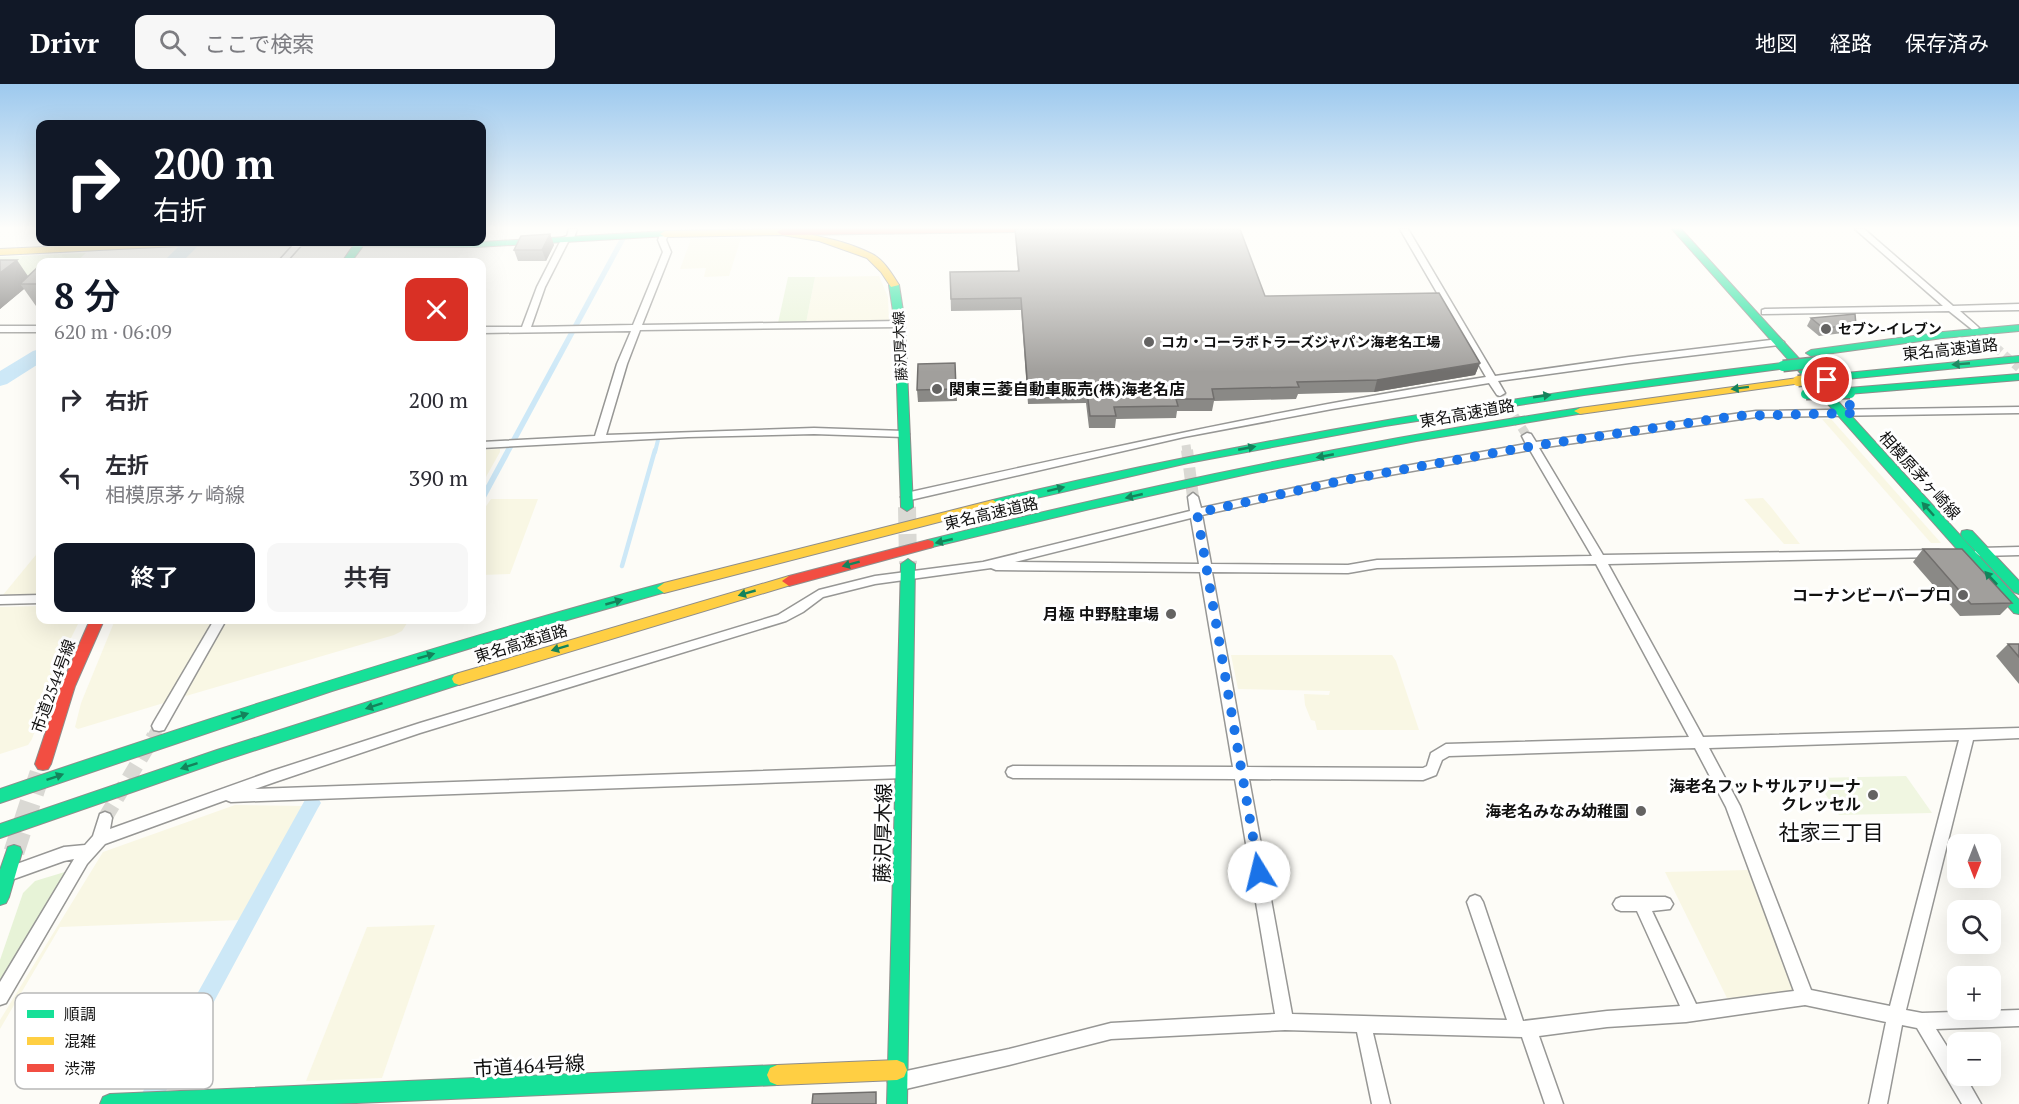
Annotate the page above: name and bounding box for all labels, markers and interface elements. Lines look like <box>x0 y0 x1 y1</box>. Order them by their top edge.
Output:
search box <box>135 15 555 69</box>
text: Drivr <box>30 24 99 61</box>
icon: search <box>156 26 189 59</box>
text: ここで検索 <box>204 29 314 58</box>
text: 地図 <box>1755 29 1797 57</box>
text: 経路 <box>1830 29 1872 57</box>
text: 保存済み <box>1905 29 1989 57</box>
text: 200 m <box>153 135 274 191</box>
icon: right <box>54 144 132 222</box>
text: 右折 <box>153 192 207 228</box>
text: 8 分 <box>54 272 120 319</box>
button: close <box>405 278 468 341</box>
street label: 藤沢厚木線 <box>888 311 911 381</box>
text: 620 m · 06:09 <box>54 318 172 345</box>
place label: セブン-イレブン <box>1838 319 1942 338</box>
marker: セブン-イレブン <box>1819 322 1833 336</box>
place label: コカ・コーラボトラーズジャパン海老名工場 <box>1161 332 1440 351</box>
street label: 東名高速道路 <box>1901 333 1999 365</box>
marker: コカ・コーラボトラーズジャパン海老名工場 <box>1142 335 1156 349</box>
pin <box>1801 354 1852 405</box>
one-way arrow <box>1951 359 1970 369</box>
icon: arrive <box>1810 363 1843 396</box>
place label: 関東三菱自動車販売(株)海老名店 <box>949 378 1185 400</box>
marker: 関東三菱自動車販売(株)海老名店 <box>930 382 944 396</box>
icon: right <box>54 383 87 416</box>
one-way arrow <box>1730 383 1749 393</box>
text: 200 m <box>408 385 468 414</box>
text: 右折 <box>105 386 149 415</box>
one-way arrow <box>1533 391 1552 400</box>
street label: 東名高速道路 <box>1418 394 1516 432</box>
street label: 相模原茅ヶ崎線 <box>1874 426 1966 524</box>
one-way arrow <box>1237 443 1256 452</box>
text: 左折 <box>105 450 149 479</box>
one-way arrow <box>1315 452 1334 461</box>
icon: left <box>54 461 87 494</box>
text: 390 m <box>408 463 468 492</box>
text: 相模原茅ヶ崎線 <box>105 481 245 508</box>
one-way arrow <box>1047 483 1065 493</box>
street label: 東名高速道路 <box>942 491 1040 535</box>
one-way arrow <box>1125 491 1143 501</box>
one-way arrow <box>1921 501 1935 516</box>
one-way arrow <box>935 536 953 546</box>
button: 終了 <box>54 543 255 612</box>
button: 共有 <box>267 543 468 612</box>
one-way arrow <box>842 560 860 569</box>
one-way arrow <box>1985 571 1998 586</box>
place label: コーナンビーバープロ <box>1792 584 1951 606</box>
marker: コーナンビーバープロ <box>1956 588 1970 602</box>
one-way arrow <box>738 589 756 598</box>
one-way arrow <box>604 597 623 607</box>
place label: 月極 中野駐車場 <box>1043 603 1159 625</box>
marker: 月極 中野駐車場 <box>1164 607 1178 621</box>
street label: 東名高速道路 <box>472 618 570 668</box>
street label: 市道2544号線 <box>26 636 80 736</box>
one-way arrow <box>551 644 569 653</box>
one-way arrow <box>417 651 435 660</box>
one-way arrow <box>365 702 383 711</box>
one-way arrow <box>231 711 249 720</box>
one-way arrow <box>180 762 198 771</box>
one-way arrow <box>46 771 64 781</box>
place label: 海老名フットサルアリーナ クレッセル <box>1669 775 1861 815</box>
street label: 藤沢厚木線 <box>868 783 897 883</box>
marker: 海老名フットサルアリーナ クレッセル <box>1866 788 1880 802</box>
place label: 海老名みなみ幼稚園 <box>1485 800 1629 822</box>
marker: 海老名みなみ幼稚園 <box>1634 804 1648 818</box>
district label: 社家三丁目 <box>1779 818 1884 846</box>
north arrow <box>1947 834 2001 888</box>
map controls <box>1947 834 2001 1086</box>
position arrow <box>1227 840 1291 904</box>
button: search <box>1947 900 2001 954</box>
button: + <box>1947 966 2001 1020</box>
legend <box>15 993 213 1089</box>
text: 順調 <box>64 1003 96 1025</box>
text: 混雑 <box>64 1030 96 1052</box>
button: − <box>1947 1032 2001 1086</box>
street label: 市道464号線 <box>472 1049 586 1082</box>
text: 渋滞 <box>64 1057 96 1079</box>

